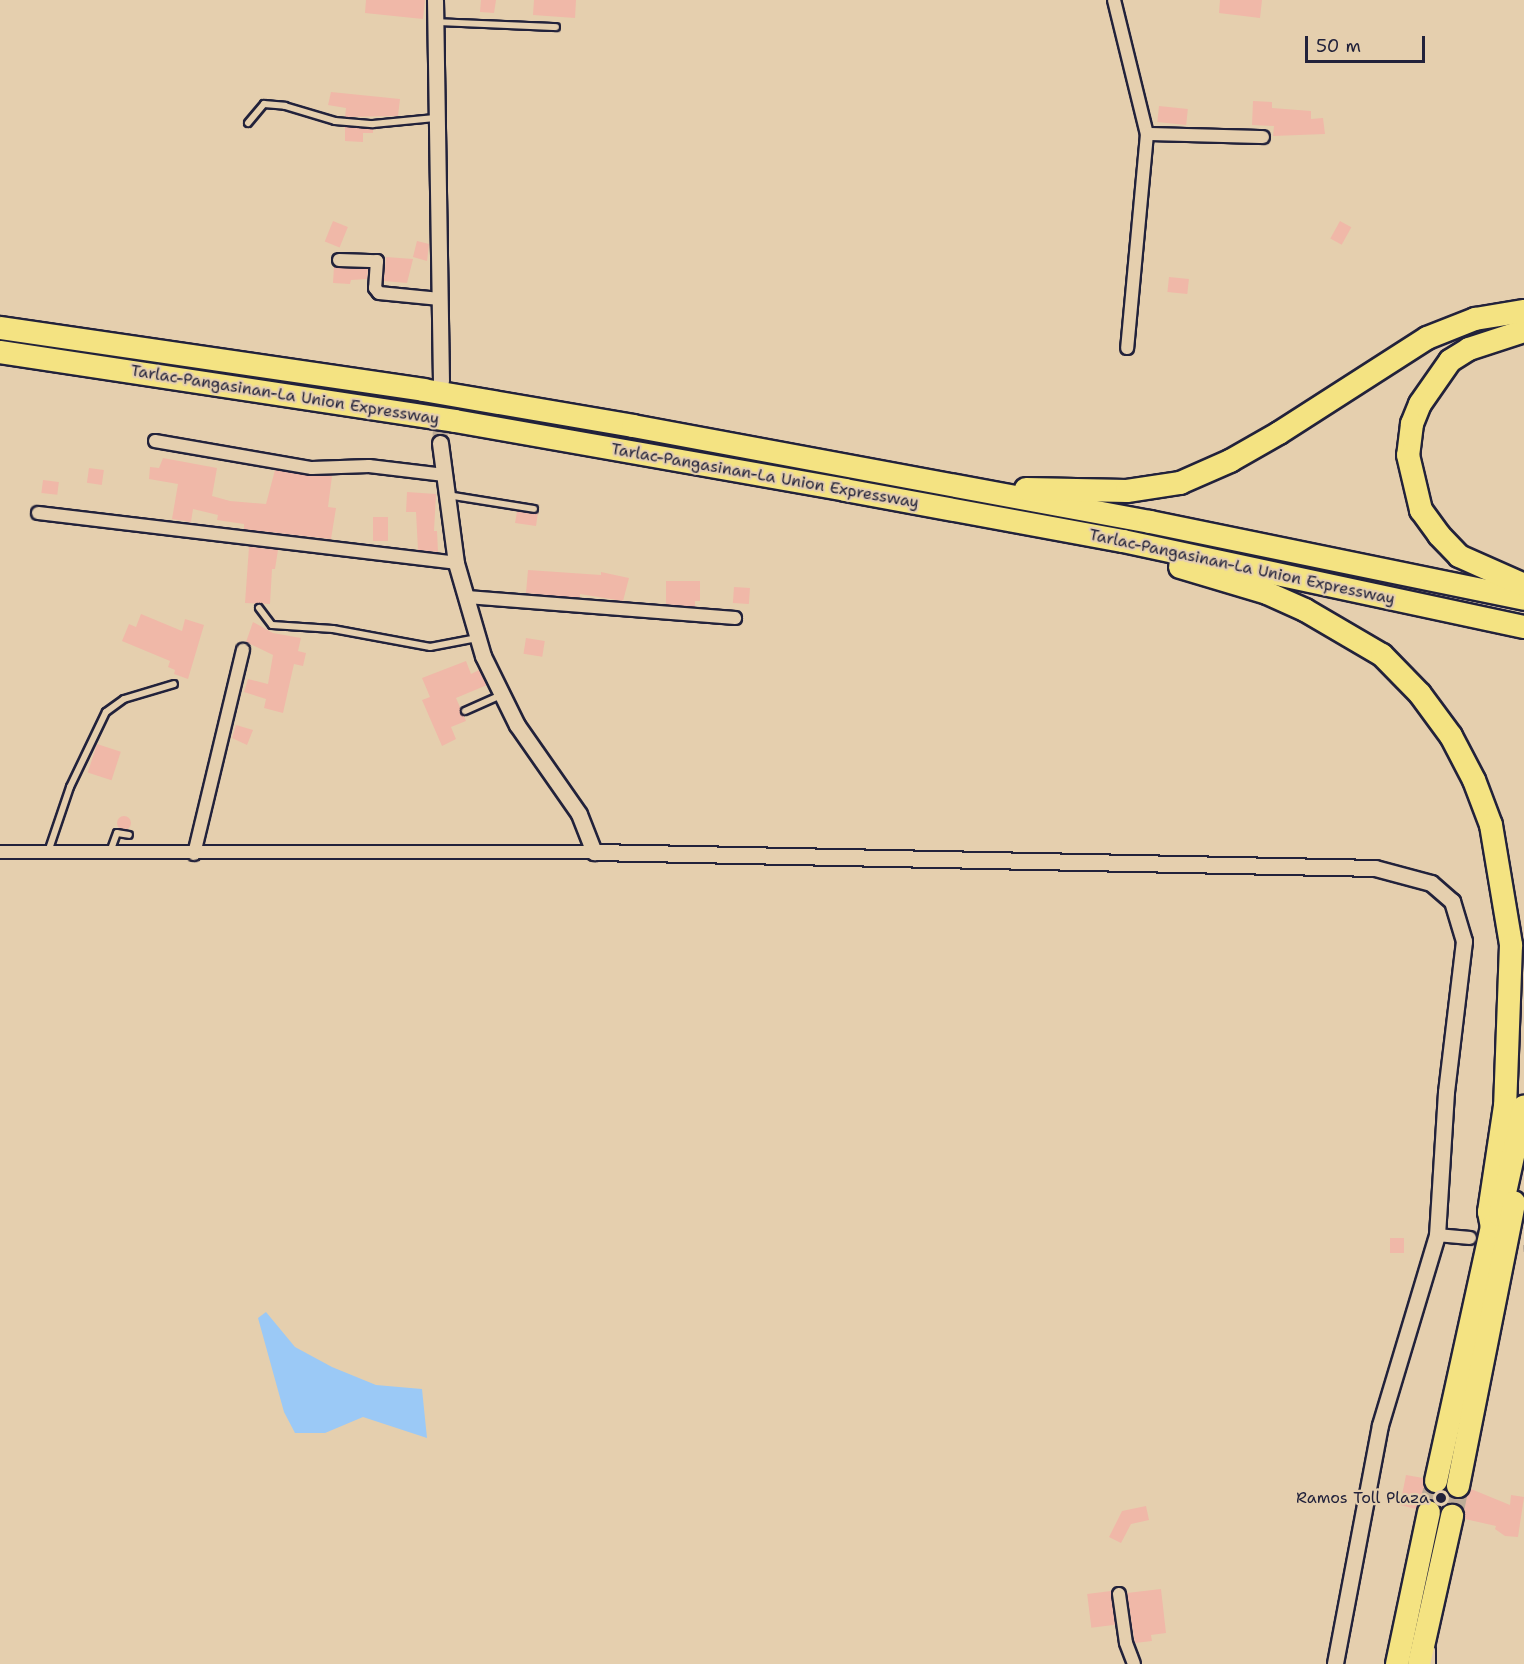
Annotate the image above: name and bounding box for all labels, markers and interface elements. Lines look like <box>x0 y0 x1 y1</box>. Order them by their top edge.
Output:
scale bar <box>1308 24 1428 62</box>
text: 50 m <box>1316 34 1361 58</box>
street label: Tarlac-Pangasinan-La Union Expressway <box>129 361 441 429</box>
street label: Tarlac-Pangasinan-La Union Expressway <box>610 439 920 513</box>
street label: Tarlac-Pangasinan-La Union Expressway <box>1087 525 1397 609</box>
place label: Ramos Toll Plaza <box>1296 1488 1429 1508</box>
marker: Ramos Toll Plaza <box>1434 1491 1448 1505</box>

